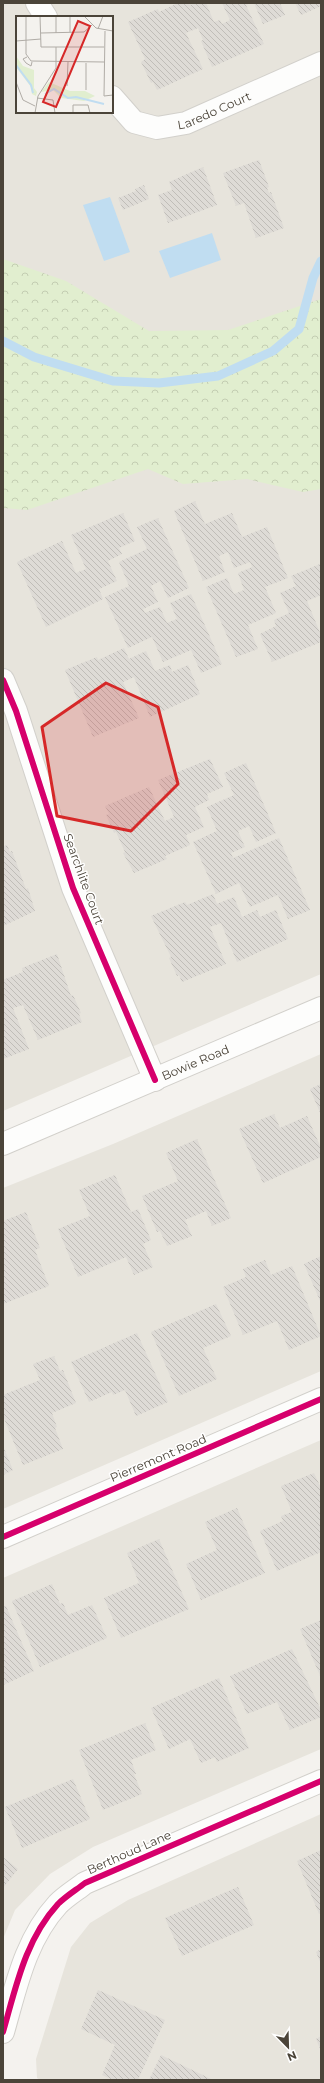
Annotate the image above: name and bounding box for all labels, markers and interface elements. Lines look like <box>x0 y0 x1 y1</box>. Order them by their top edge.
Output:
inset map <box>16 16 113 113</box>
street label: Laredo Court <box>176 88 253 132</box>
street label: Searchlite Court <box>61 831 108 927</box>
street label: Bowie Road <box>159 1041 231 1083</box>
street label: Pierremont Road <box>107 1431 209 1485</box>
street label: Berthoud Lane <box>85 1827 173 1877</box>
north arrow <box>268 2027 308 2067</box>
text: N <box>285 2048 299 2064</box>

